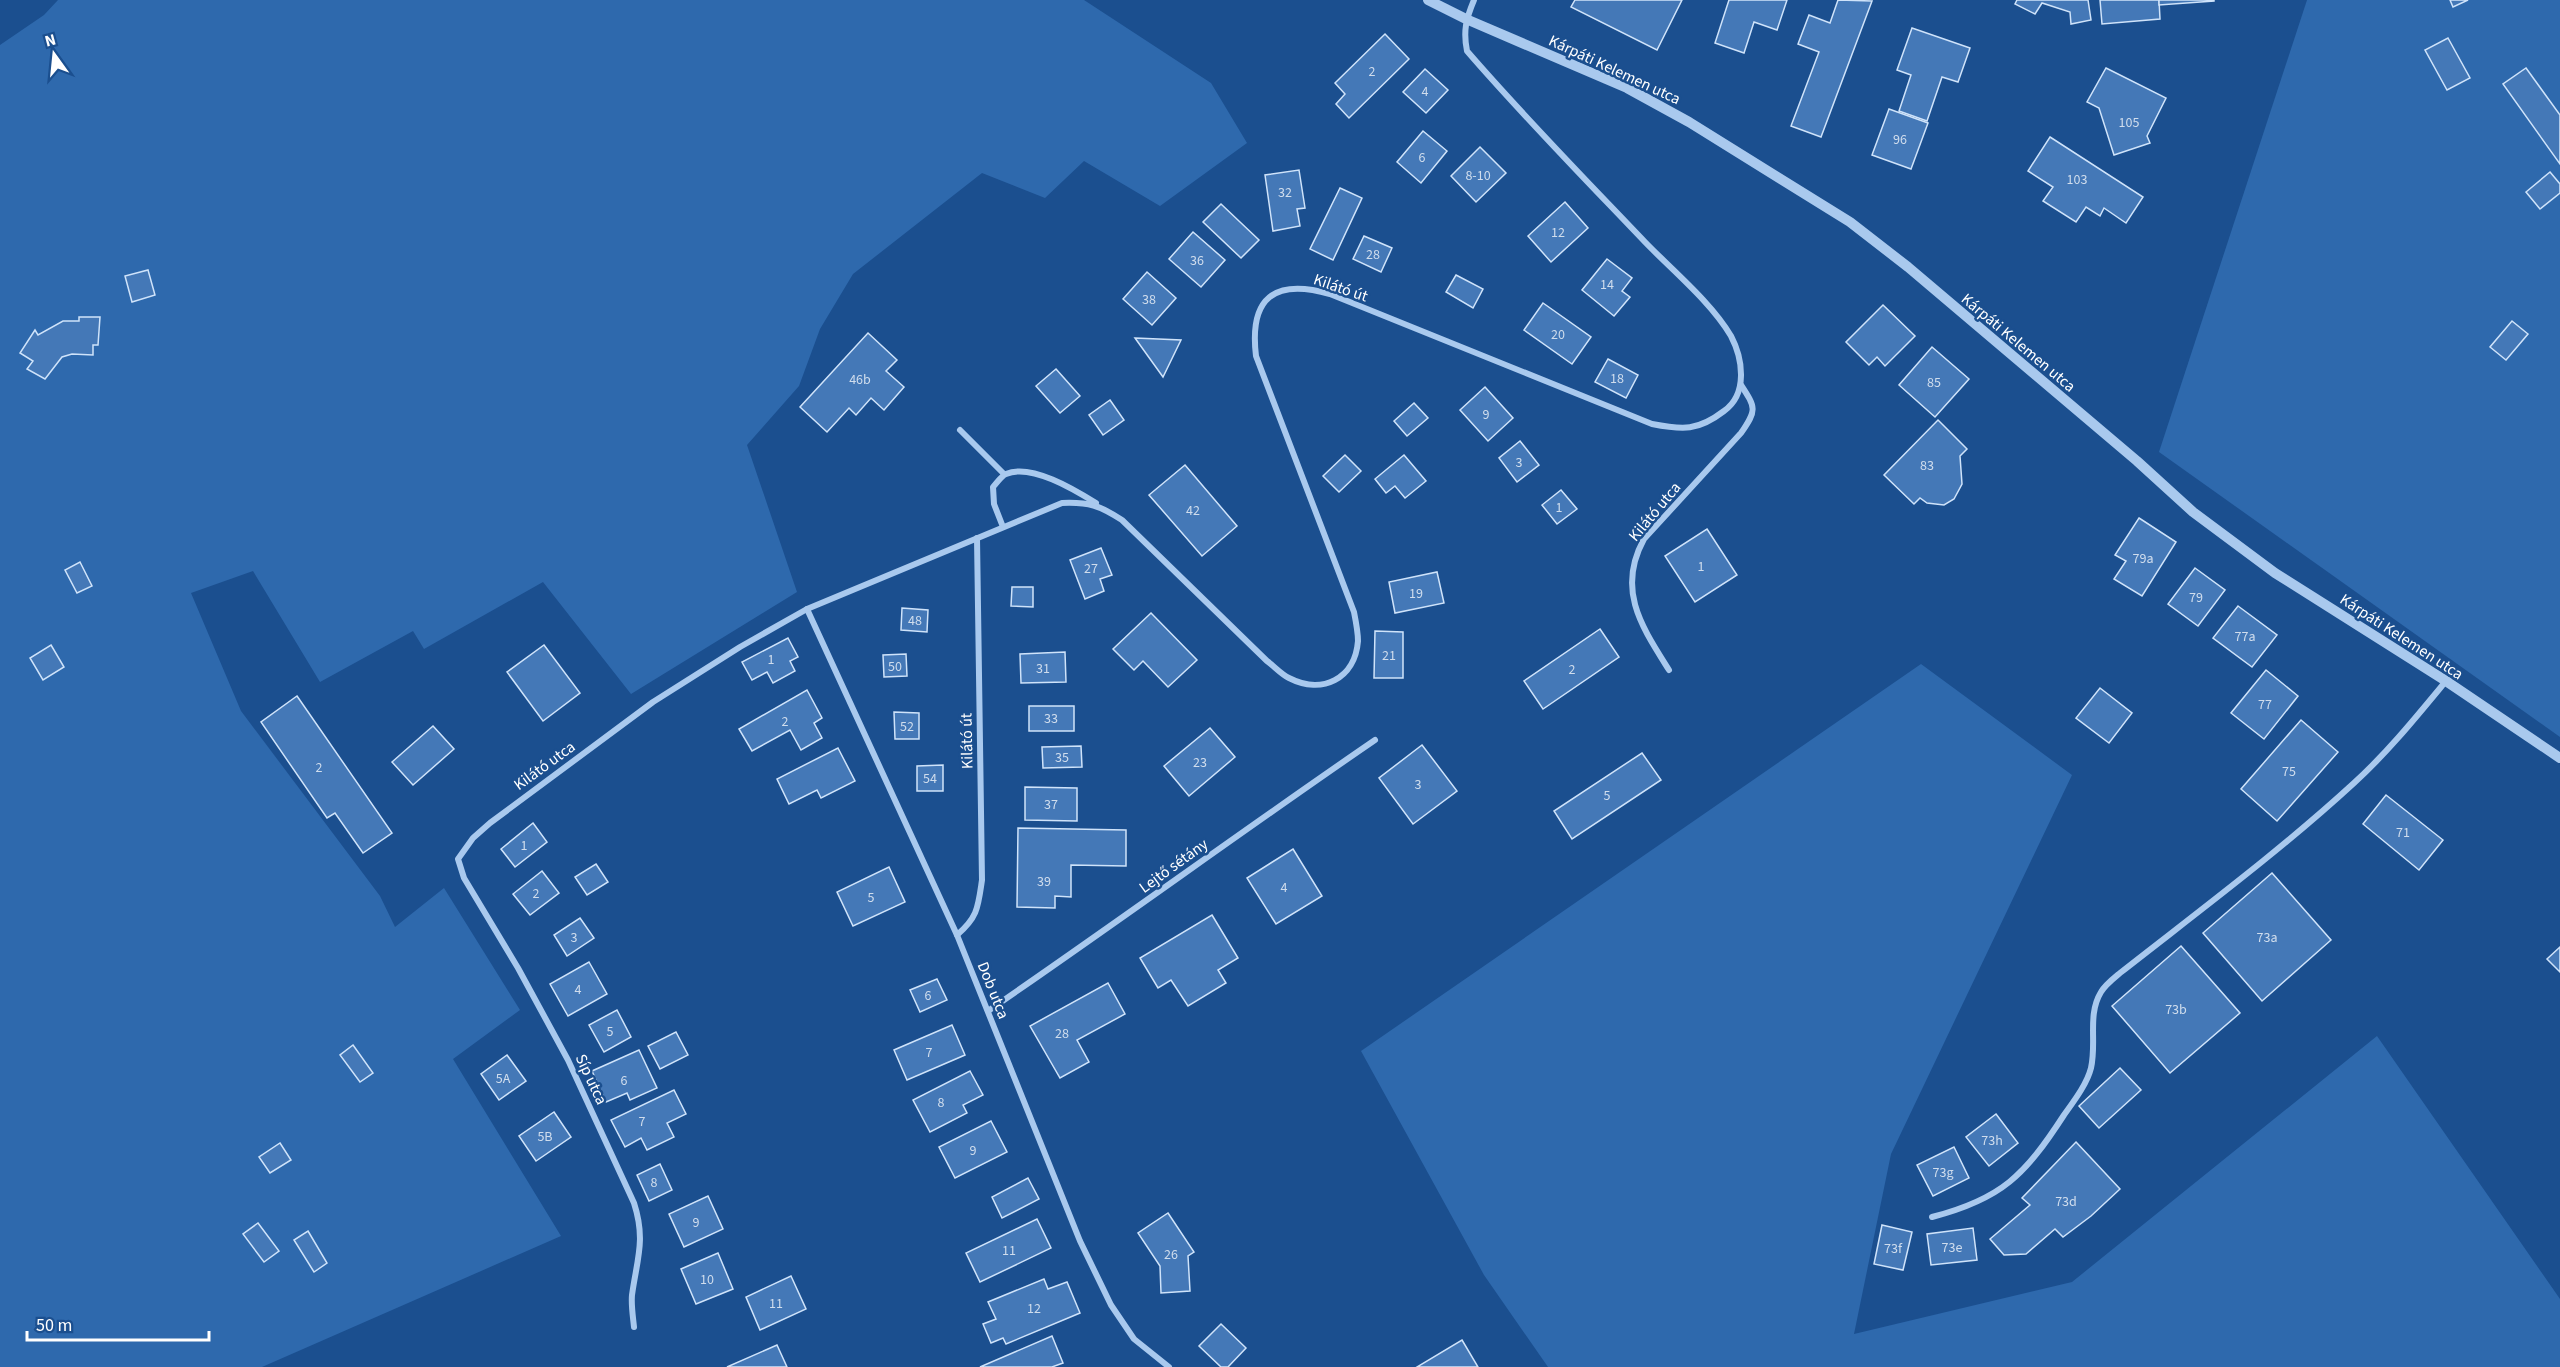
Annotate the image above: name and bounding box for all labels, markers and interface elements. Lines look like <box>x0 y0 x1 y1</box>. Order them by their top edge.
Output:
north arrow <box>24 24 84 84</box>
text: N <box>42 28 58 52</box>
street label: Kárpáti Kelemen utca <box>1545 30 1684 110</box>
house number: 2 <box>1369 62 1376 82</box>
house number: 4 <box>1422 82 1429 102</box>
house number: 105 <box>2119 113 2139 133</box>
house number: 96 <box>1893 130 1907 150</box>
house number: 6 <box>1419 148 1426 168</box>
house number: 8-10 <box>1465 166 1491 186</box>
house number: 103 <box>2067 170 2087 190</box>
house number: 32 <box>1278 183 1292 203</box>
house number: 12 <box>1551 223 1565 243</box>
house number: 28 <box>1366 245 1380 265</box>
house number: 36 <box>1190 251 1204 271</box>
street label: Kilátó út <box>1310 268 1371 308</box>
house number: 14 <box>1600 275 1614 295</box>
street label: Kárpáti Kelemen utca <box>1956 288 2080 397</box>
house number: 38 <box>1142 290 1156 310</box>
house number: 20 <box>1551 325 1565 345</box>
house number: 18 <box>1610 369 1624 389</box>
house number: 46b <box>849 370 871 390</box>
house number: 85 <box>1927 373 1941 393</box>
house number: 9 <box>1483 405 1490 425</box>
house number: 3 <box>1516 453 1523 473</box>
house number: 83 <box>1920 456 1934 476</box>
street label: Kilátó utca <box>1623 477 1686 546</box>
house number: 1 <box>1556 498 1563 518</box>
house number: 42 <box>1186 501 1200 521</box>
house number: 79a <box>2133 549 2153 569</box>
house number: 1 <box>1698 557 1705 577</box>
house number: 27 <box>1084 559 1098 579</box>
house number: 19 <box>1409 584 1423 604</box>
house number: 79 <box>2189 588 2203 608</box>
street label: Kárpáti Kelemen utca <box>2335 589 2468 685</box>
house number: 48 <box>908 611 922 631</box>
house number: 77a <box>2235 627 2255 647</box>
house number: 21 <box>1382 646 1396 666</box>
house number: 1 <box>768 650 775 670</box>
house number: 50 <box>888 657 902 677</box>
house number: 31 <box>1036 659 1050 679</box>
house number: 2 <box>1569 660 1576 680</box>
house number: 77 <box>2258 695 2272 715</box>
house number: 33 <box>1044 709 1058 729</box>
house number: 2 <box>782 712 789 732</box>
street label: Kilátó út <box>956 712 978 769</box>
house number: 52 <box>900 717 914 737</box>
street label: Kilátó utca <box>509 736 580 796</box>
house number: 35 <box>1055 748 1069 768</box>
house number: 23 <box>1193 753 1207 773</box>
house number: 2 <box>316 758 323 778</box>
house number: 75 <box>2282 762 2296 782</box>
house number: 54 <box>923 769 937 789</box>
house number: 3 <box>1415 775 1422 795</box>
house number: 5 <box>1604 786 1611 806</box>
house number: 37 <box>1044 795 1058 815</box>
house number: 71 <box>2396 823 2410 843</box>
street label: Lejtő sétány <box>1135 833 1213 898</box>
house number: 1 <box>521 836 528 856</box>
house number: 39 <box>1037 872 1051 892</box>
house number: 4 <box>1281 878 1288 898</box>
house number: 2 <box>533 884 540 904</box>
house number: 5 <box>868 888 875 908</box>
house number: 3 <box>571 928 578 948</box>
house number: 73a <box>2257 928 2277 948</box>
street label: Dob utca <box>972 959 1014 1022</box>
house number: 4 <box>575 980 582 1000</box>
house number: 6 <box>925 986 932 1006</box>
house number: 73b <box>2165 1000 2187 1020</box>
house number: 5 <box>607 1022 614 1042</box>
house number: 28 <box>1055 1024 1069 1044</box>
house number: 7 <box>926 1043 933 1063</box>
street label: Síp utca <box>570 1050 612 1108</box>
house number: 5A <box>496 1069 511 1089</box>
house number: 6 <box>621 1071 628 1091</box>
house number: 8 <box>938 1093 945 1113</box>
house number: 7 <box>639 1112 646 1132</box>
house number: 5B <box>537 1127 553 1147</box>
house number: 73h <box>1981 1131 2003 1151</box>
house number: 9 <box>970 1141 977 1161</box>
house number: 73g <box>1933 1163 1953 1183</box>
house number: 8 <box>651 1173 658 1193</box>
house number: 73d <box>2055 1192 2077 1212</box>
house number: 9 <box>693 1213 700 1233</box>
house number: 73e <box>1942 1238 1962 1258</box>
house number: 73f <box>1884 1239 1903 1259</box>
house number: 11 <box>1002 1241 1016 1261</box>
house number: 26 <box>1164 1245 1178 1265</box>
house number: 10 <box>700 1270 714 1290</box>
house number: 11 <box>769 1294 783 1314</box>
house number: 12 <box>1027 1299 1041 1319</box>
scale bar <box>27 1304 208 1342</box>
text: 50 m <box>36 1313 72 1338</box>

